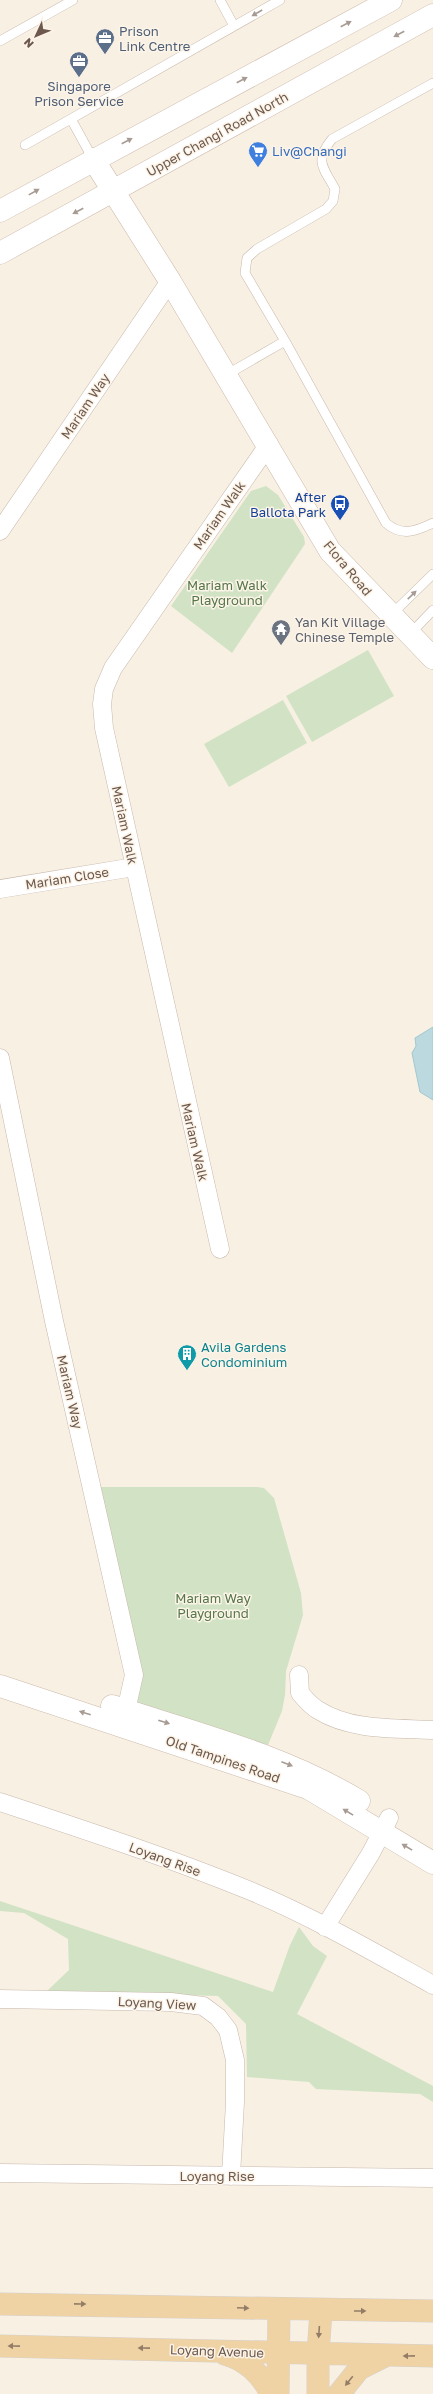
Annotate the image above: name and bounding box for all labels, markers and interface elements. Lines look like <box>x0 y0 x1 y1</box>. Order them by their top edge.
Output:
one-way arrow <box>251 9 263 16</box>
north arrow <box>16 16 56 56</box>
one-way arrow <box>340 21 352 27</box>
place label: Prison Link Centre <box>119 23 190 54</box>
office icon: Prison Link Centre <box>94 27 116 55</box>
one-way arrow <box>393 30 405 37</box>
text: N <box>21 36 36 51</box>
office icon: Singapore Prison Service <box>68 50 90 78</box>
one-way arrow <box>236 76 248 83</box>
place label: Singapore Prison Service <box>34 78 124 109</box>
street label: Upper Changi Road North <box>143 88 291 180</box>
one-way arrow <box>122 138 133 144</box>
supermarket icon: Liv@Changi <box>247 140 269 168</box>
place label: Liv@Changi <box>272 143 347 159</box>
one-way arrow <box>28 188 40 195</box>
one-way arrow <box>72 207 84 214</box>
street label: Mariam Way <box>57 370 113 442</box>
street label: Mariam Walk <box>190 477 249 552</box>
place label: After Ballota Park <box>250 489 327 520</box>
bus stop icon: After Ballota Park <box>329 493 351 521</box>
street label: Flora Road <box>320 537 376 599</box>
park label: Mariam Walk Playground <box>187 577 268 608</box>
one-way arrow <box>407 590 417 600</box>
place label: Yan Kit Village Chinese Temple <box>295 614 394 645</box>
temple icon: Yan Kit Village Chinese Temple <box>270 618 292 646</box>
street label: Mariam Walk <box>109 784 141 866</box>
street label: Mariam Close <box>24 864 110 892</box>
street label: Mariam Walk <box>178 1101 212 1183</box>
place label: Avila Gardens Condominium <box>201 1339 287 1370</box>
building icon: Avila Gardens Condominium <box>176 1343 198 1371</box>
street label: Mariam Way <box>54 1353 86 1431</box>
park label: Mariam Way Playground <box>175 1590 251 1621</box>
one-way arrow <box>79 1710 91 1716</box>
one-way arrow <box>158 1720 170 1726</box>
street label: Old Tampines Road <box>164 1732 282 1786</box>
one-way arrow <box>281 1762 293 1768</box>
one-way arrow <box>342 1808 354 1815</box>
street label: Loyang Rise <box>127 1839 203 1879</box>
one-way arrow <box>401 1844 413 1851</box>
street label: Loyang View <box>117 1993 197 2013</box>
street label: Loyang Rise <box>179 2168 255 2184</box>
one-way arrow <box>74 2301 86 2308</box>
one-way arrow <box>237 2304 249 2311</box>
one-way arrow <box>354 2308 367 2314</box>
one-way arrow <box>316 2326 323 2338</box>
street label: Loyang Avenue <box>170 2341 264 2361</box>
one-way arrow <box>8 2343 20 2350</box>
one-way arrow <box>138 2345 150 2352</box>
one-way arrow <box>402 2353 415 2359</box>
one-way arrow <box>344 2376 353 2386</box>

